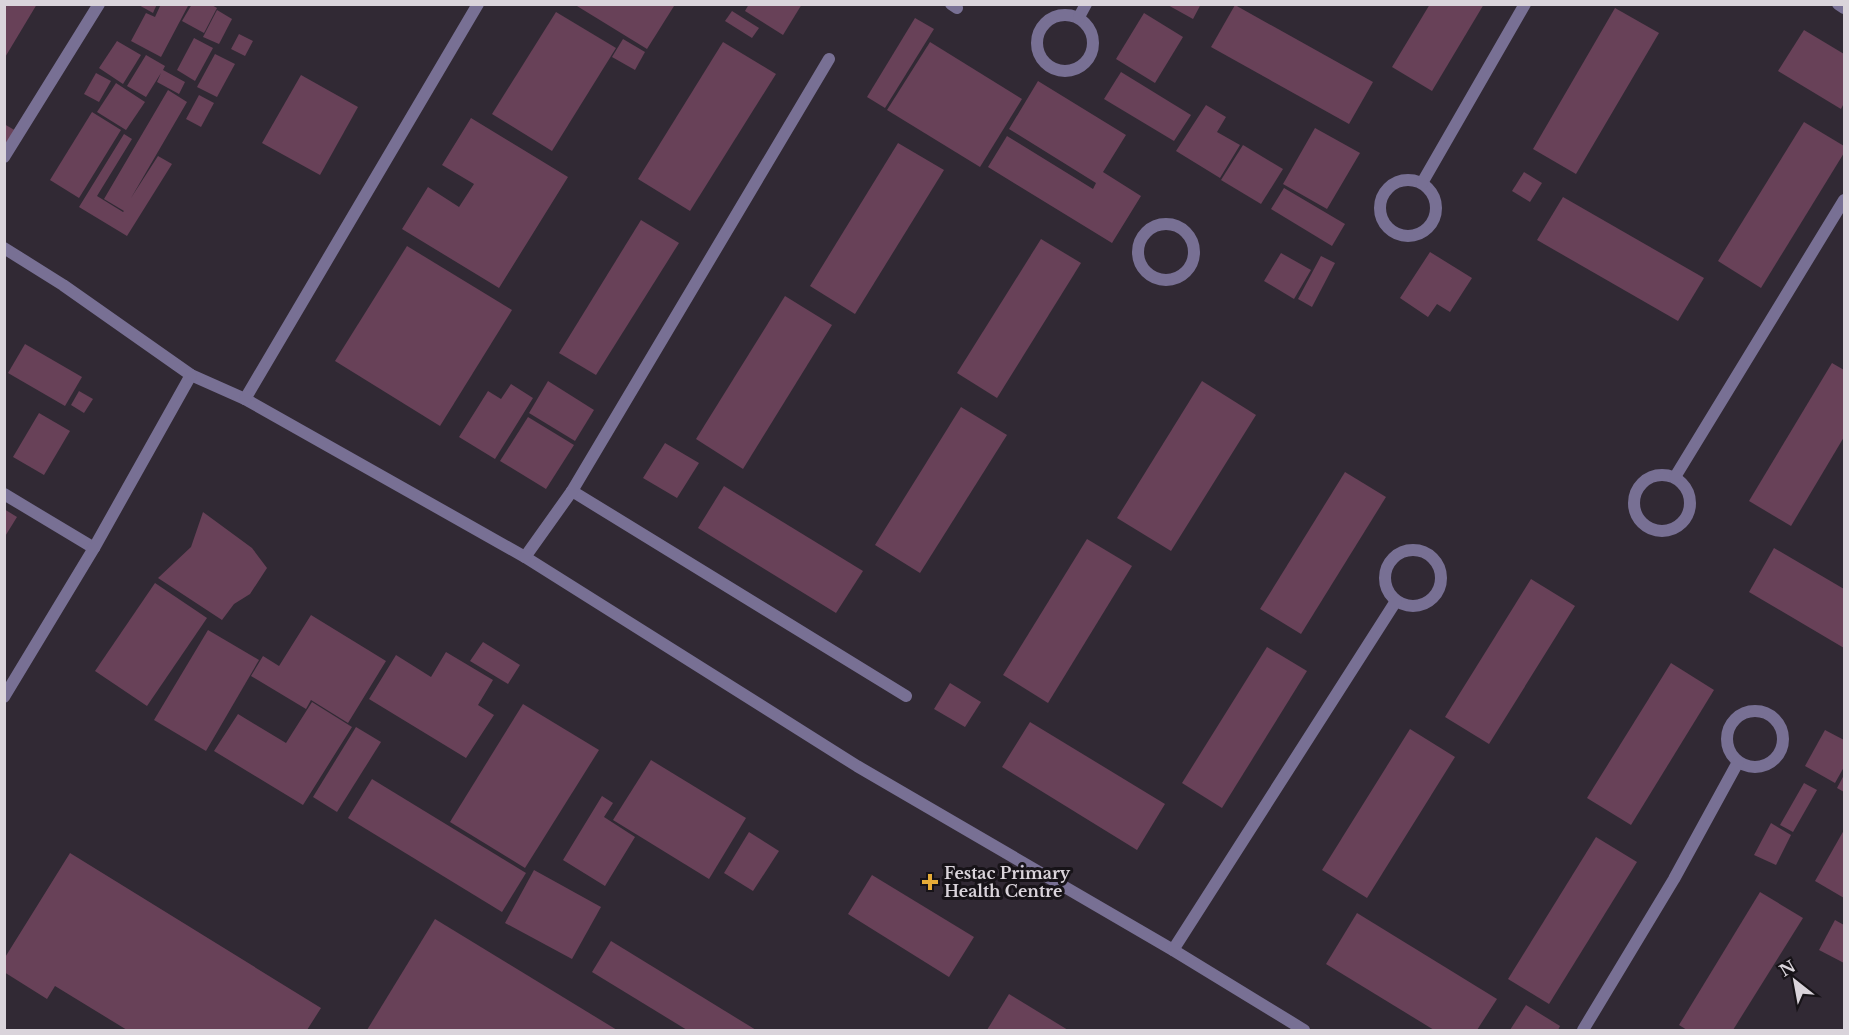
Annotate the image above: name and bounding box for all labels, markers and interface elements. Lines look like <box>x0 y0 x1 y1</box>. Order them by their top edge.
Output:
place label: Festac Primary Health Centre <box>944 863 1071 901</box>
marker: Festac Primary Health Centre <box>921 873 939 891</box>
north arrow <box>1765 951 1825 1011</box>
text: N <box>1776 956 1799 981</box>

